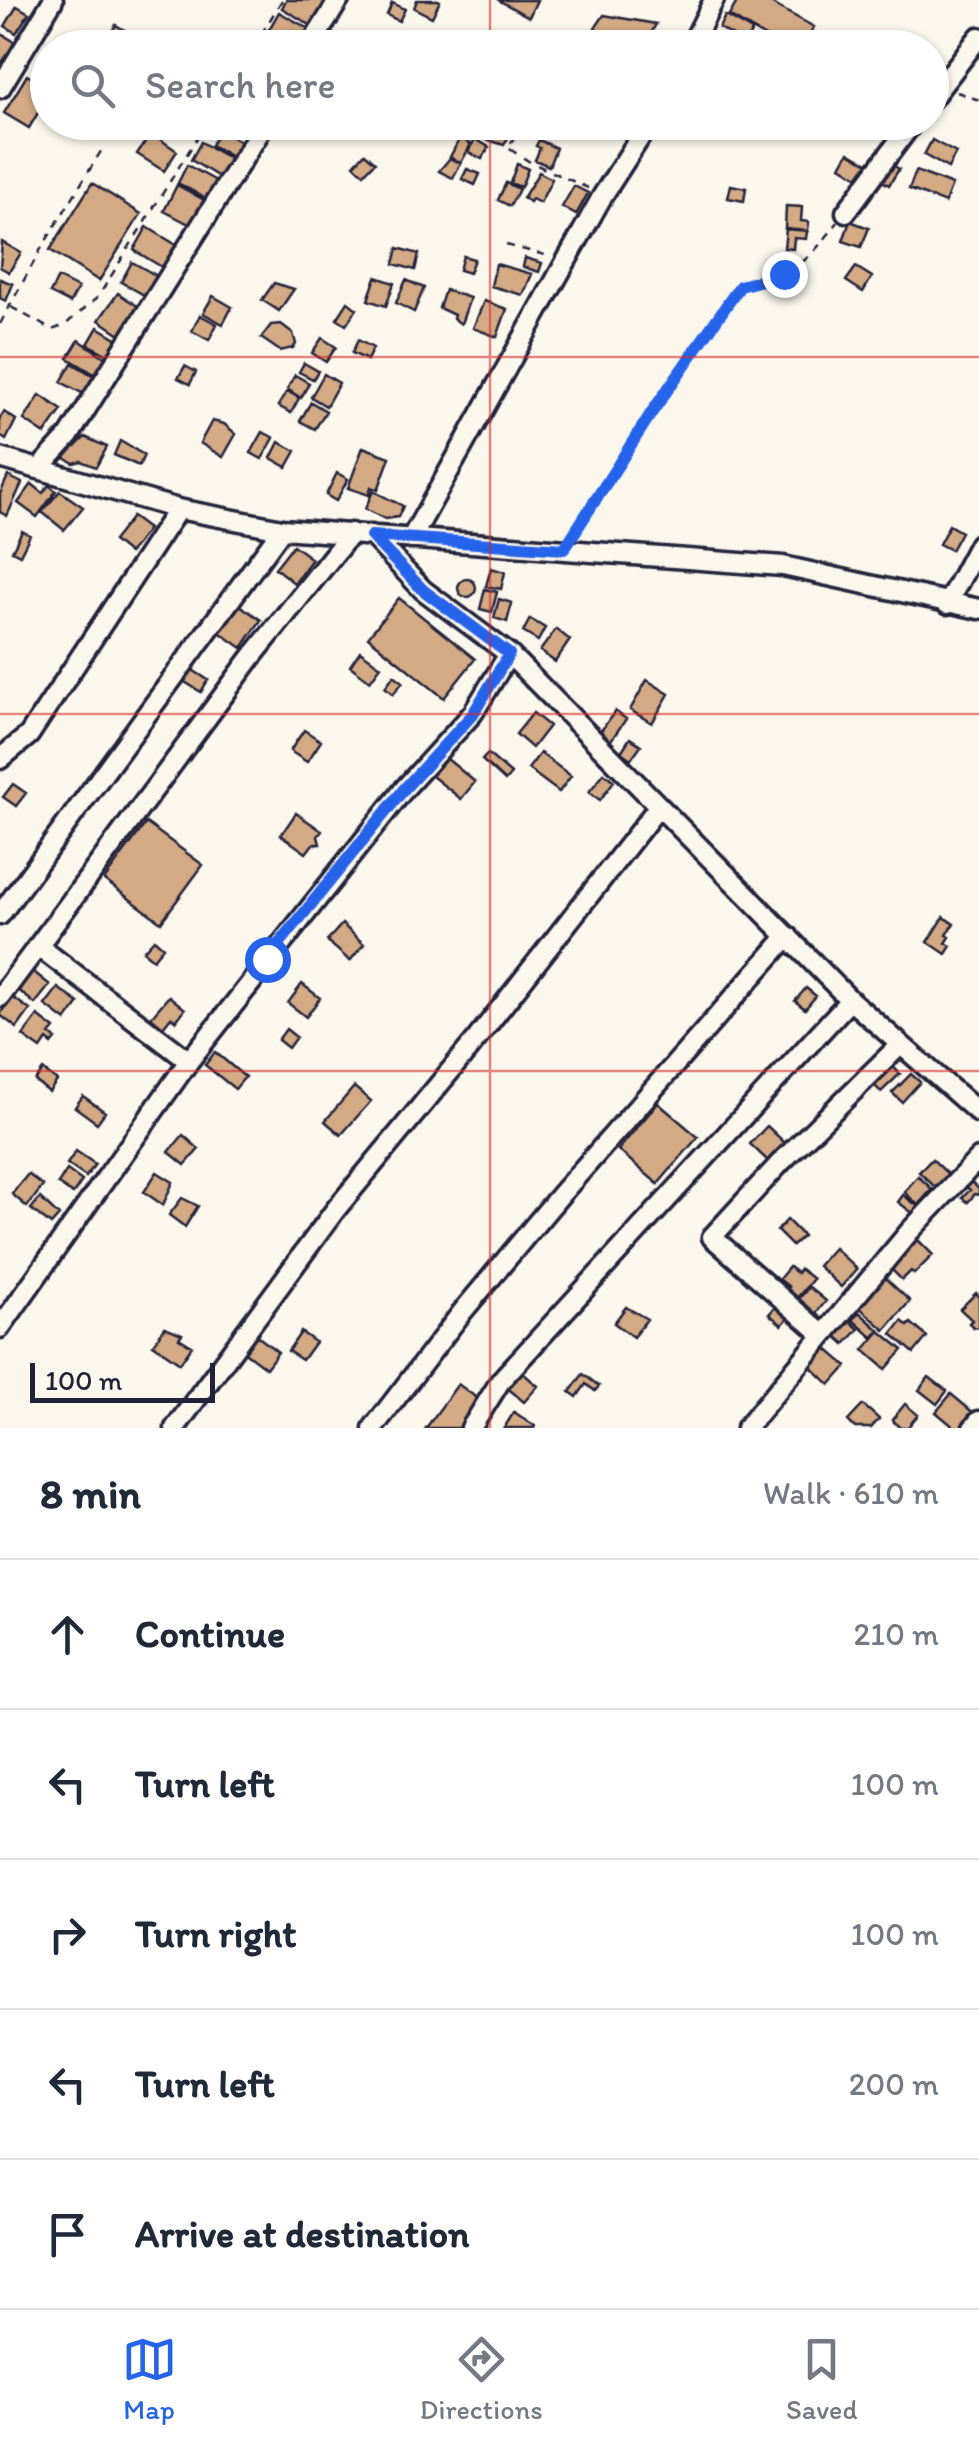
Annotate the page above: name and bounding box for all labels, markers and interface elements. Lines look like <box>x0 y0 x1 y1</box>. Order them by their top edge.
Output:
search box <box>30 30 949 140</box>
icon: search <box>65 58 120 113</box>
text: Search here <box>145 62 336 108</box>
route end <box>762 252 808 298</box>
route start <box>245 937 291 983</box>
scale bar <box>30 1358 215 1402</box>
text: 100 m <box>45 1363 122 1397</box>
text: 8 min <box>40 1468 141 1519</box>
text: Walk · 610 m <box>763 1474 939 1512</box>
icon: ahead <box>40 1607 95 1662</box>
text: Continue <box>135 1611 285 1657</box>
text: 210 m <box>853 1615 939 1653</box>
icon: left <box>40 1757 95 1812</box>
text: Turn left <box>135 1761 275 1807</box>
text: 100 m <box>851 1765 939 1803</box>
icon: right <box>40 1907 95 1962</box>
text: Turn right <box>135 1911 297 1957</box>
text: 100 m <box>851 1915 939 1953</box>
icon: left <box>40 2057 95 2112</box>
text: Turn left <box>135 2061 275 2107</box>
text: 200 m <box>849 2065 939 2103</box>
icon: arrive <box>40 2207 95 2262</box>
text: Arrive at destination <box>135 2211 470 2257</box>
tab: Map <box>122 2332 177 2426</box>
tab: Directions <box>420 2332 543 2426</box>
tab: Saved <box>786 2332 857 2426</box>

